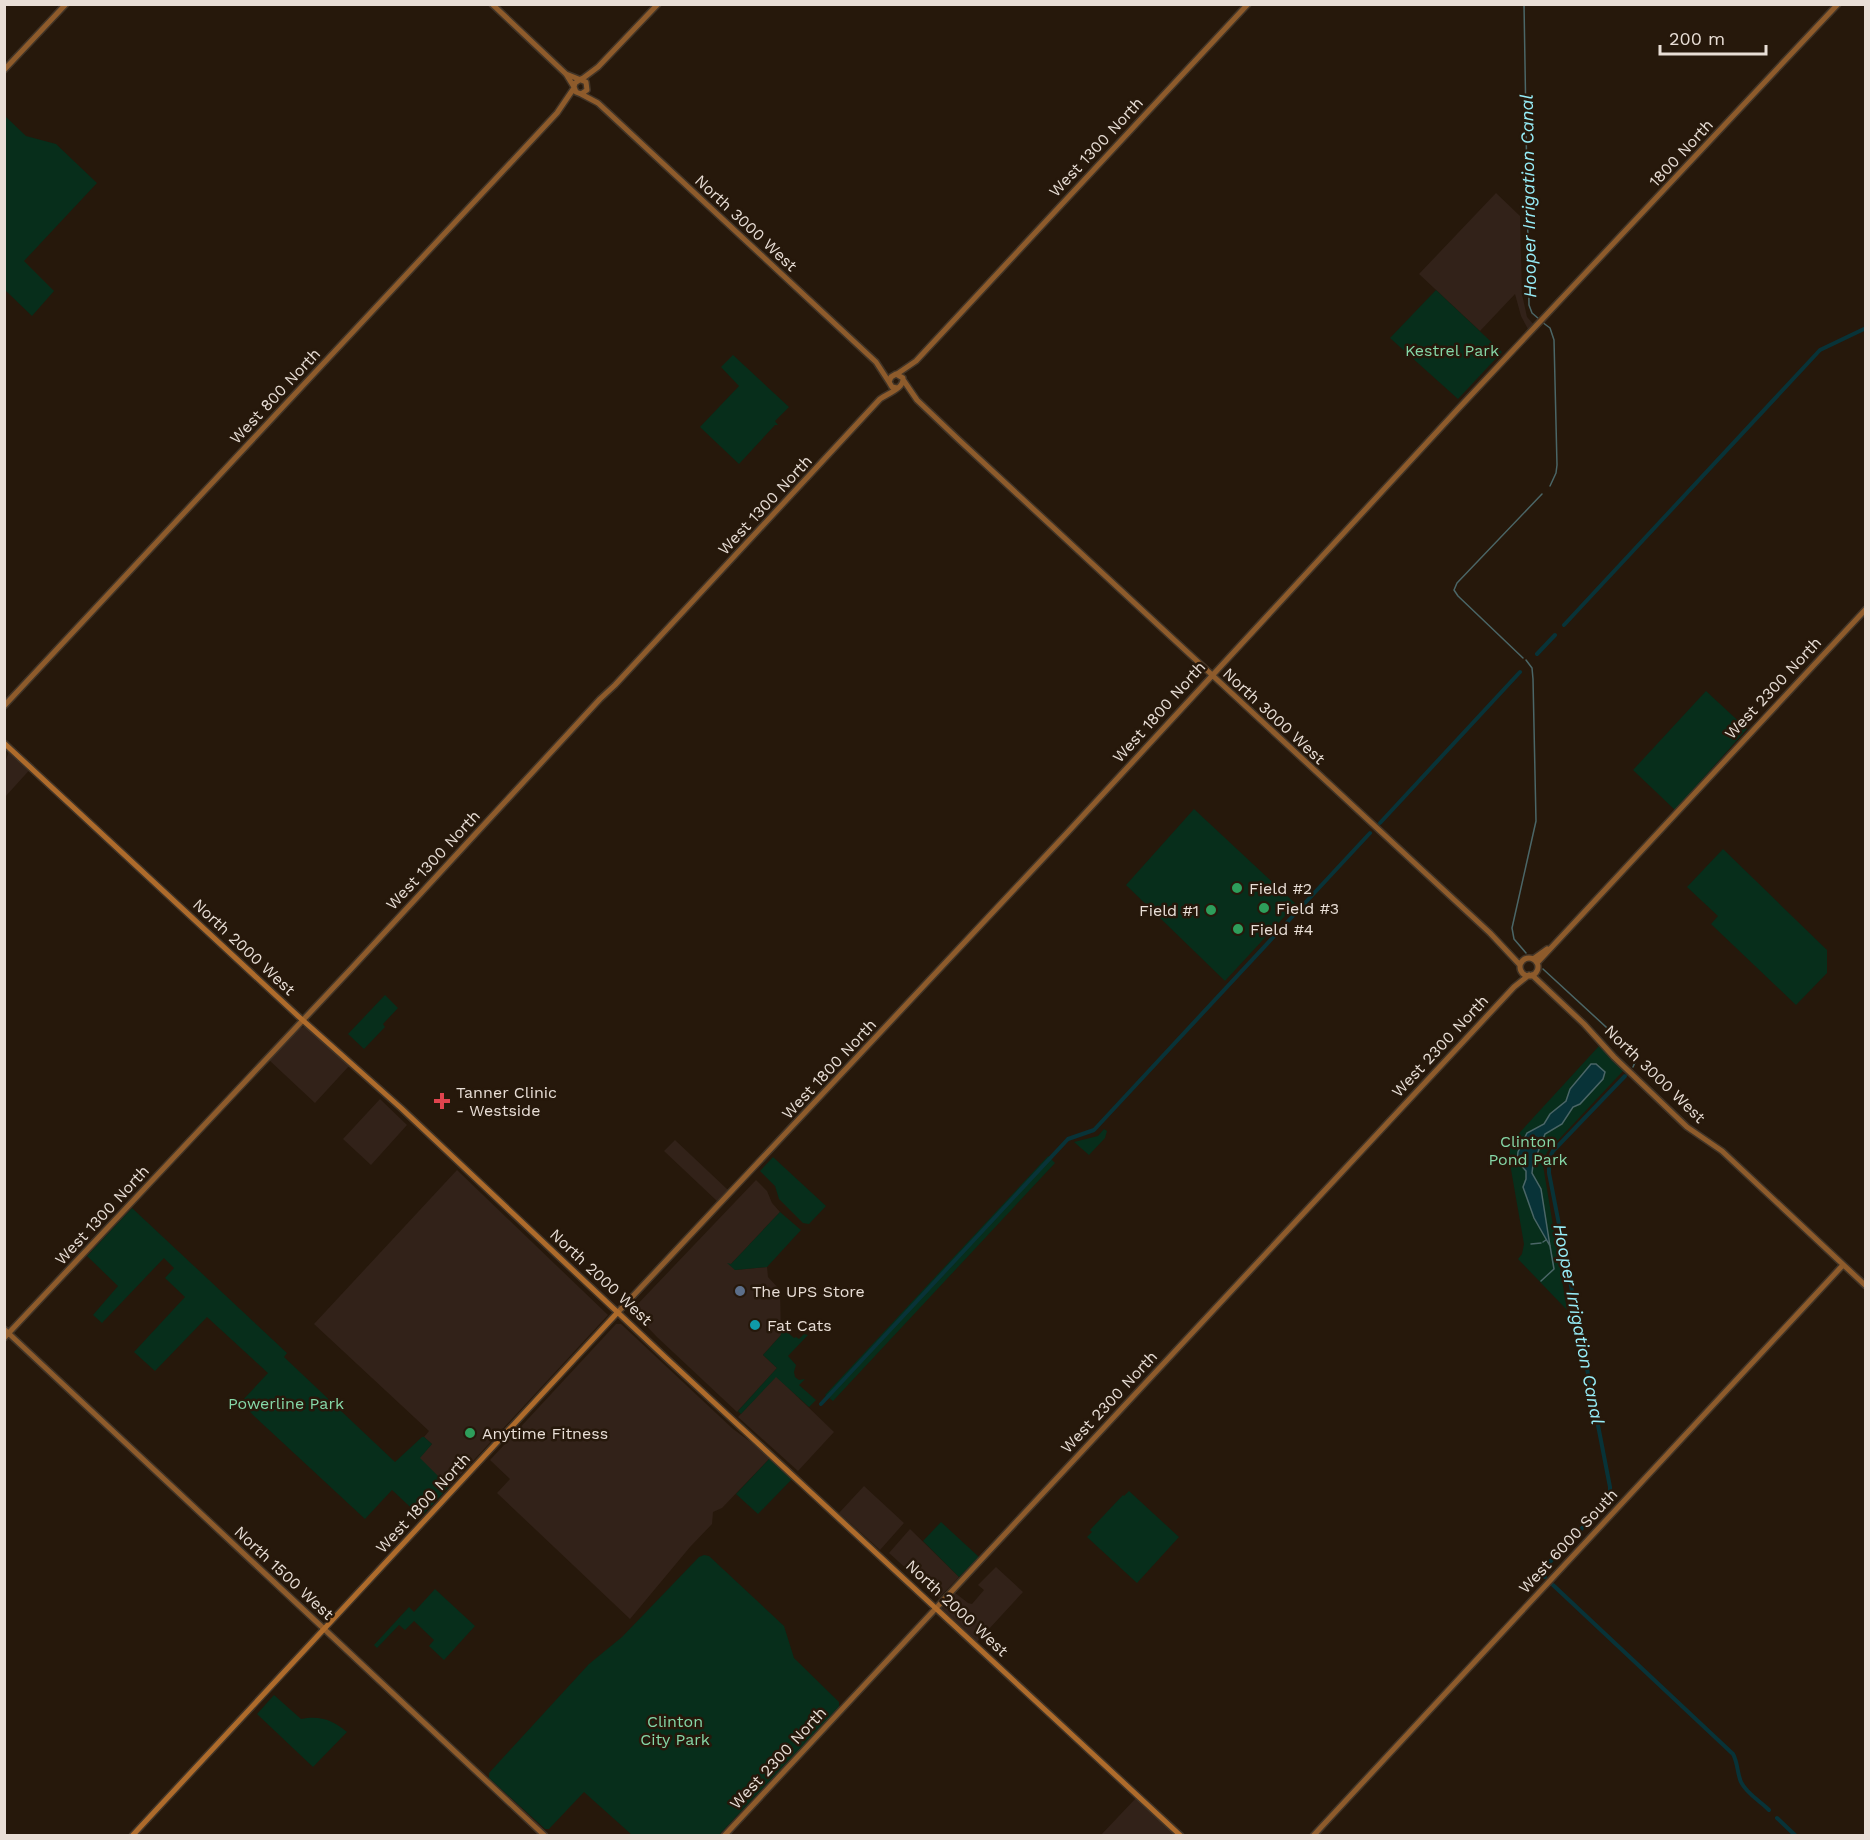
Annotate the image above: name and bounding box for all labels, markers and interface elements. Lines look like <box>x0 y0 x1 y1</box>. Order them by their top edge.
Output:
scale bar <box>1660 18 1766 56</box>
text: 200 m <box>1669 28 1725 49</box>
street label: West 1300 North <box>1045 93 1147 201</box>
water label: Hooper Irrigation Canal <box>1516 94 1540 298</box>
street label: 1800 North <box>1645 115 1717 191</box>
street label: North 3000 West <box>691 171 801 275</box>
park label: Kestrel Park <box>1405 341 1499 360</box>
street label: West 800 North <box>226 344 324 448</box>
street label: West 1300 North <box>714 451 816 559</box>
street label: West 2300 North <box>1721 633 1825 743</box>
street label: West 1800 North <box>1109 657 1209 767</box>
street label: North 3000 West <box>1219 664 1329 768</box>
street label: West 1300 North <box>382 806 484 914</box>
place label: Field #2 <box>1249 879 1312 898</box>
marker: Field #2 <box>1230 881 1244 895</box>
street label: North 2000 West <box>189 895 299 999</box>
place label: Field #3 <box>1276 899 1339 918</box>
place label: Field #1 <box>1139 901 1199 920</box>
marker: Field #3 <box>1257 901 1271 915</box>
marker: Field #1 <box>1204 903 1218 917</box>
place label: Field #4 <box>1250 920 1314 939</box>
marker: Field #4 <box>1231 922 1245 936</box>
street label: West 2300 North <box>1388 991 1492 1101</box>
street label: West 1800 North <box>778 1015 880 1123</box>
street label: North 3000 West <box>1601 1021 1710 1127</box>
place label: Tanner Clinic - Westside <box>456 1083 557 1120</box>
marker: Tanner Clinic - Westside <box>433 1092 451 1110</box>
park label: Clinton Pond Park <box>1488 1132 1568 1169</box>
street label: West 1300 North <box>51 1161 153 1269</box>
water label: Hooper Irrigation Canal <box>1549 1222 1609 1426</box>
street label: North 2000 West <box>546 1225 656 1329</box>
place label: The UPS Store <box>752 1282 865 1301</box>
marker: The UPS Store <box>733 1284 747 1298</box>
place label: Fat Cats <box>767 1316 832 1335</box>
marker: Fat Cats <box>748 1318 762 1332</box>
street label: West 2300 North <box>1057 1347 1161 1457</box>
park label: Powerline Park <box>228 1394 344 1413</box>
place label: Anytime Fitness <box>482 1424 608 1443</box>
marker: Anytime Fitness <box>463 1426 477 1440</box>
street label: West 1800 North <box>372 1449 474 1557</box>
street label: West 6000 South <box>1515 1485 1621 1597</box>
street label: North 1500 West <box>230 1522 338 1624</box>
street label: North 2000 West <box>902 1556 1012 1660</box>
street label: West 2300 North <box>726 1703 830 1813</box>
park label: Clinton City Park <box>640 1712 710 1749</box>

